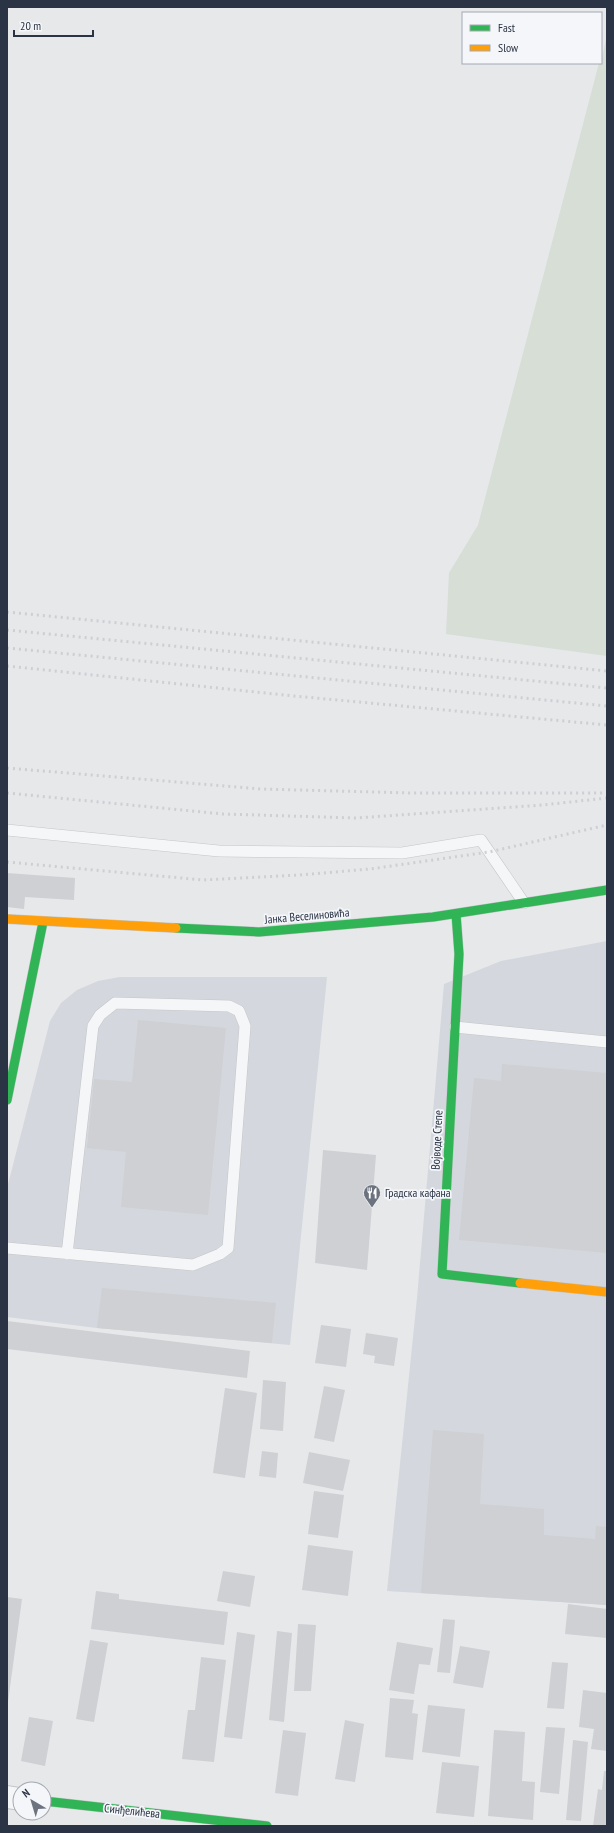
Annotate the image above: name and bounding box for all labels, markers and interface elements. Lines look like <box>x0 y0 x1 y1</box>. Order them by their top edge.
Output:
scale bar <box>14 12 93 38</box>
legend <box>462 12 602 64</box>
text: 20 m <box>20 18 41 33</box>
text: Fast <box>498 20 516 35</box>
text: Slow <box>498 40 519 55</box>
street label: Јанка Веселиновића <box>263 904 350 927</box>
street label: Војводе Степе <box>427 1110 446 1170</box>
restaurant icon: Градска кафана <box>362 1183 382 1208</box>
place label: Градска кафана <box>385 1185 451 1200</box>
north arrow <box>12 1781 52 1821</box>
text: N <box>19 1786 33 1800</box>
street label: Синђелићева <box>103 1800 161 1821</box>

